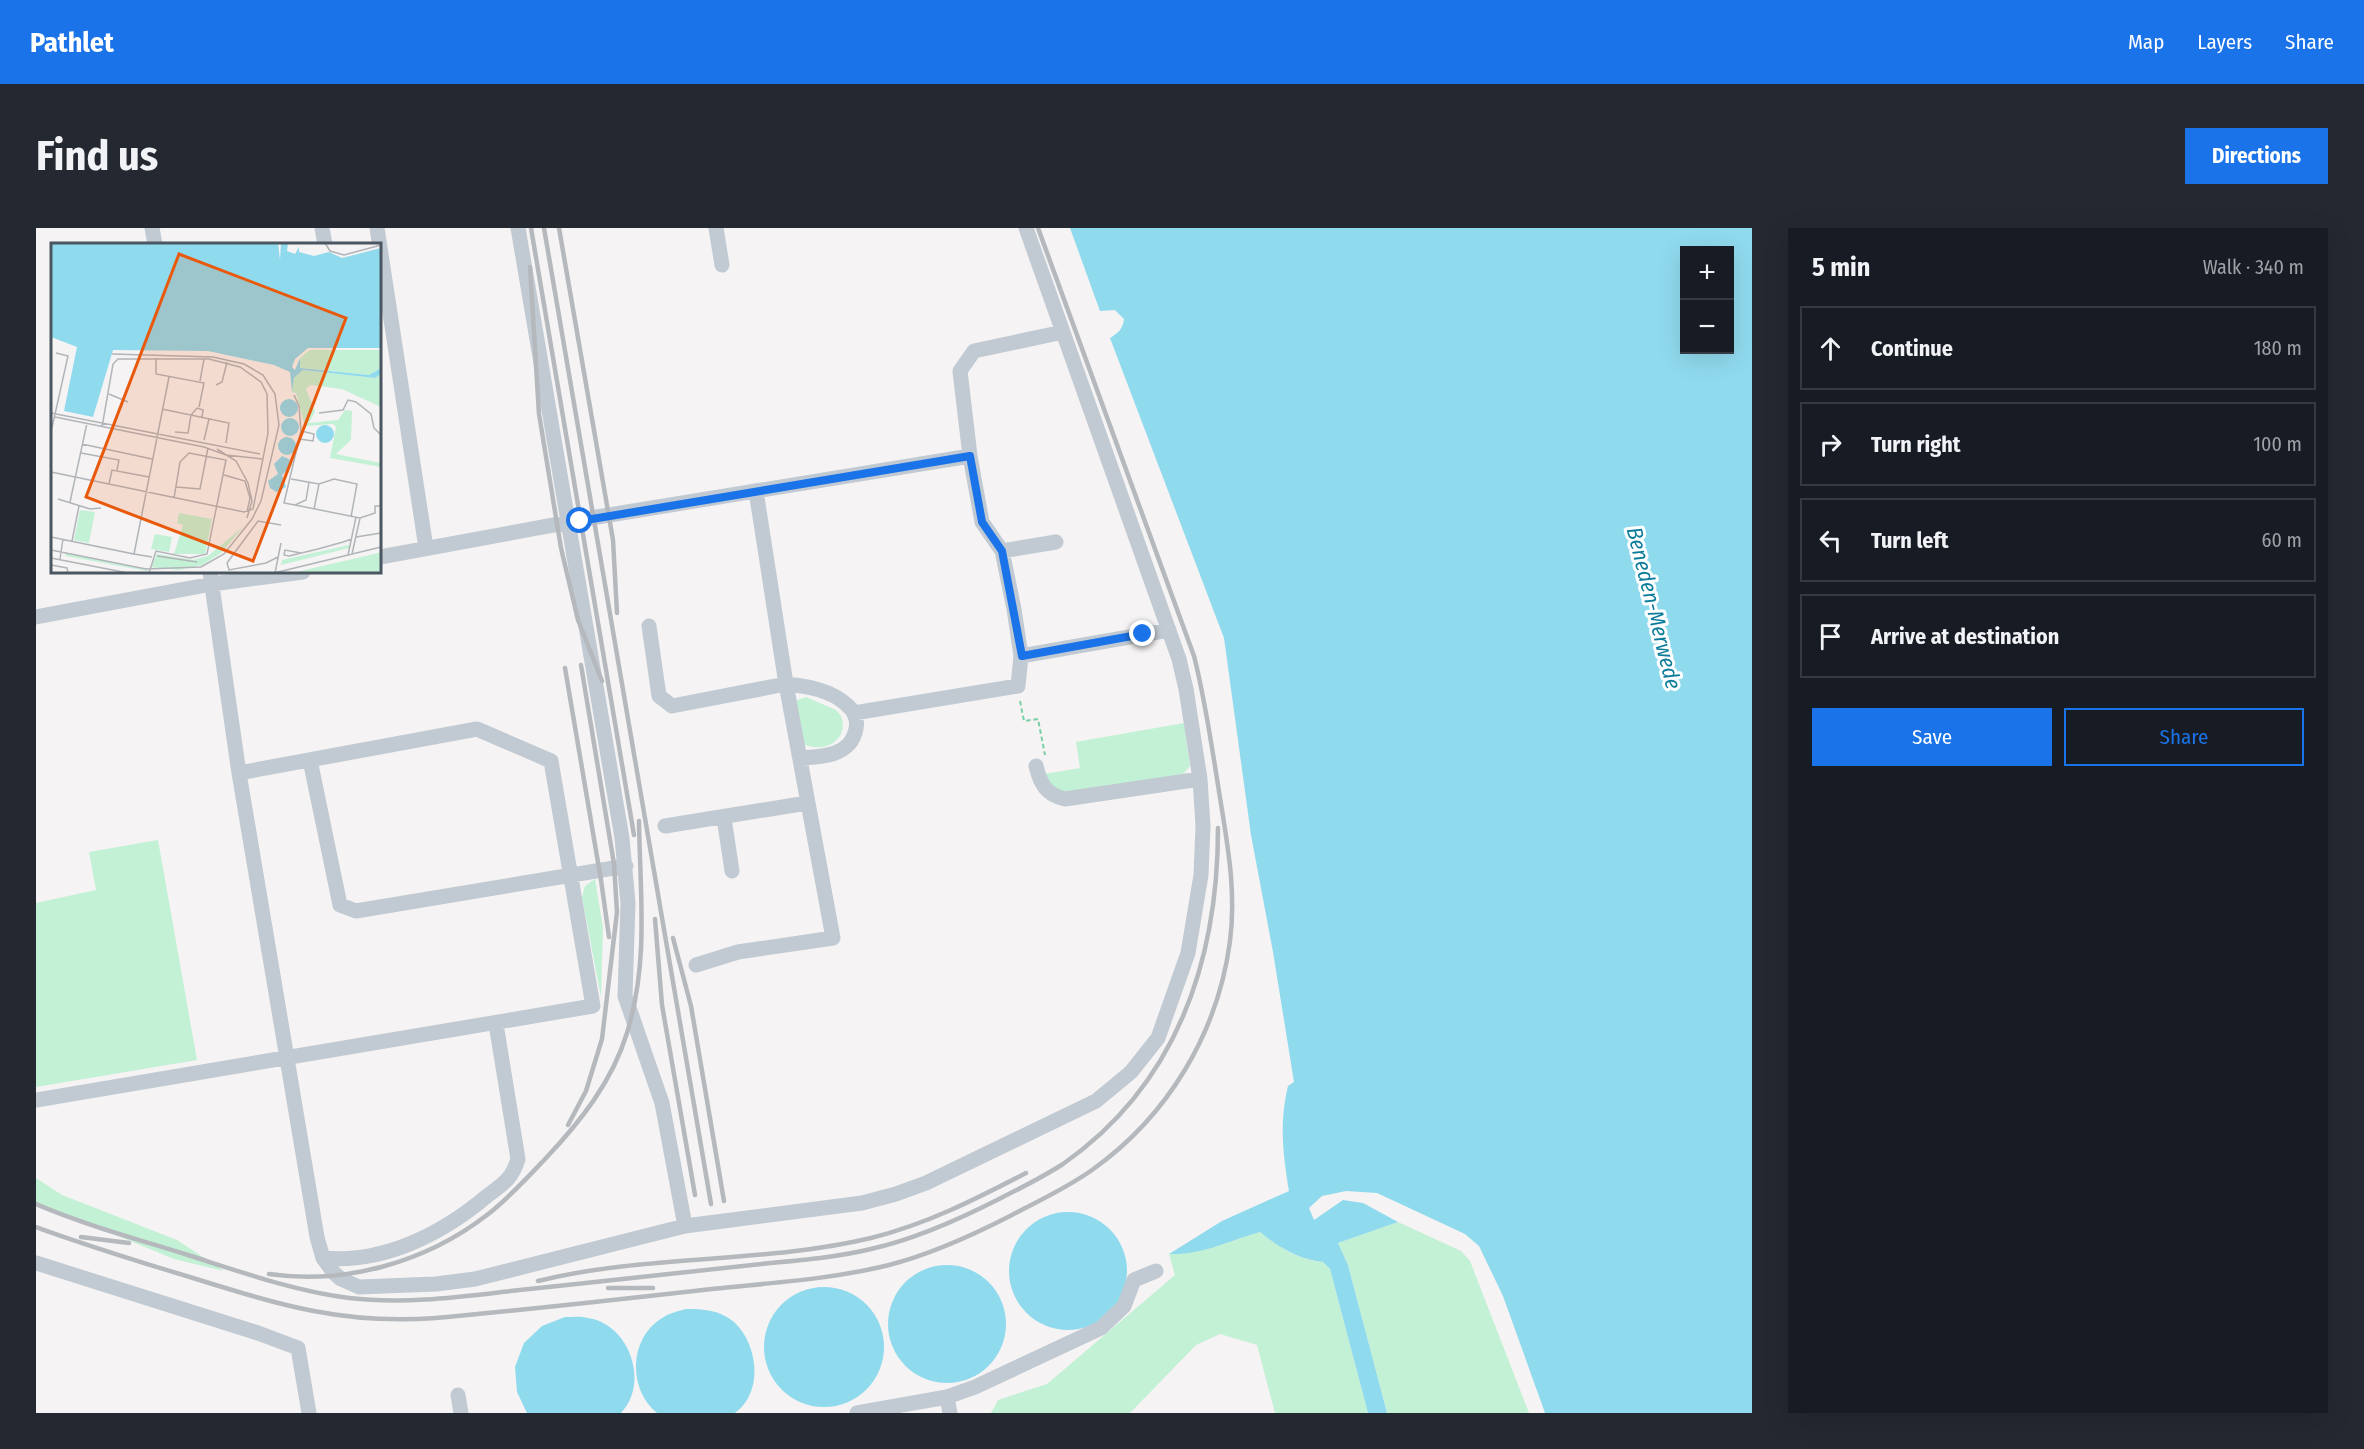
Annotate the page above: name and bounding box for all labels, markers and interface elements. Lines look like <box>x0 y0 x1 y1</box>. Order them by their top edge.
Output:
text: Pathlet <box>30 26 114 59</box>
text: Map <box>2128 29 2164 55</box>
text: Layers <box>2197 29 2252 55</box>
text: Share <box>2285 29 2334 55</box>
button: Directions <box>2185 128 2328 184</box>
text: Find us <box>36 131 158 181</box>
inset map <box>51 243 381 573</box>
map controls <box>1680 246 1734 354</box>
button: + <box>1680 246 1734 300</box>
text: 5 min <box>1812 252 1870 283</box>
text: Walk · 340 m <box>2203 255 2304 279</box>
button: − <box>1680 300 1734 354</box>
icon: ahead <box>1814 332 1847 365</box>
text: Continue <box>1871 335 1953 362</box>
text: 180 m <box>2254 336 2302 360</box>
icon: right <box>1814 428 1847 461</box>
text: Turn right <box>1871 431 1960 458</box>
text: 100 m <box>2253 432 2302 456</box>
route start <box>566 507 592 533</box>
water label: Beneden-Merwede <box>1621 524 1687 692</box>
icon: left <box>1814 524 1847 557</box>
text: Turn left <box>1871 527 1949 554</box>
text: 60 m <box>2262 528 2302 552</box>
route end <box>1129 620 1155 646</box>
icon: arrive <box>1814 620 1847 653</box>
text: Arrive at destination <box>1871 623 2059 650</box>
button: Save <box>1812 708 2052 766</box>
button: Share <box>2064 708 2304 766</box>

